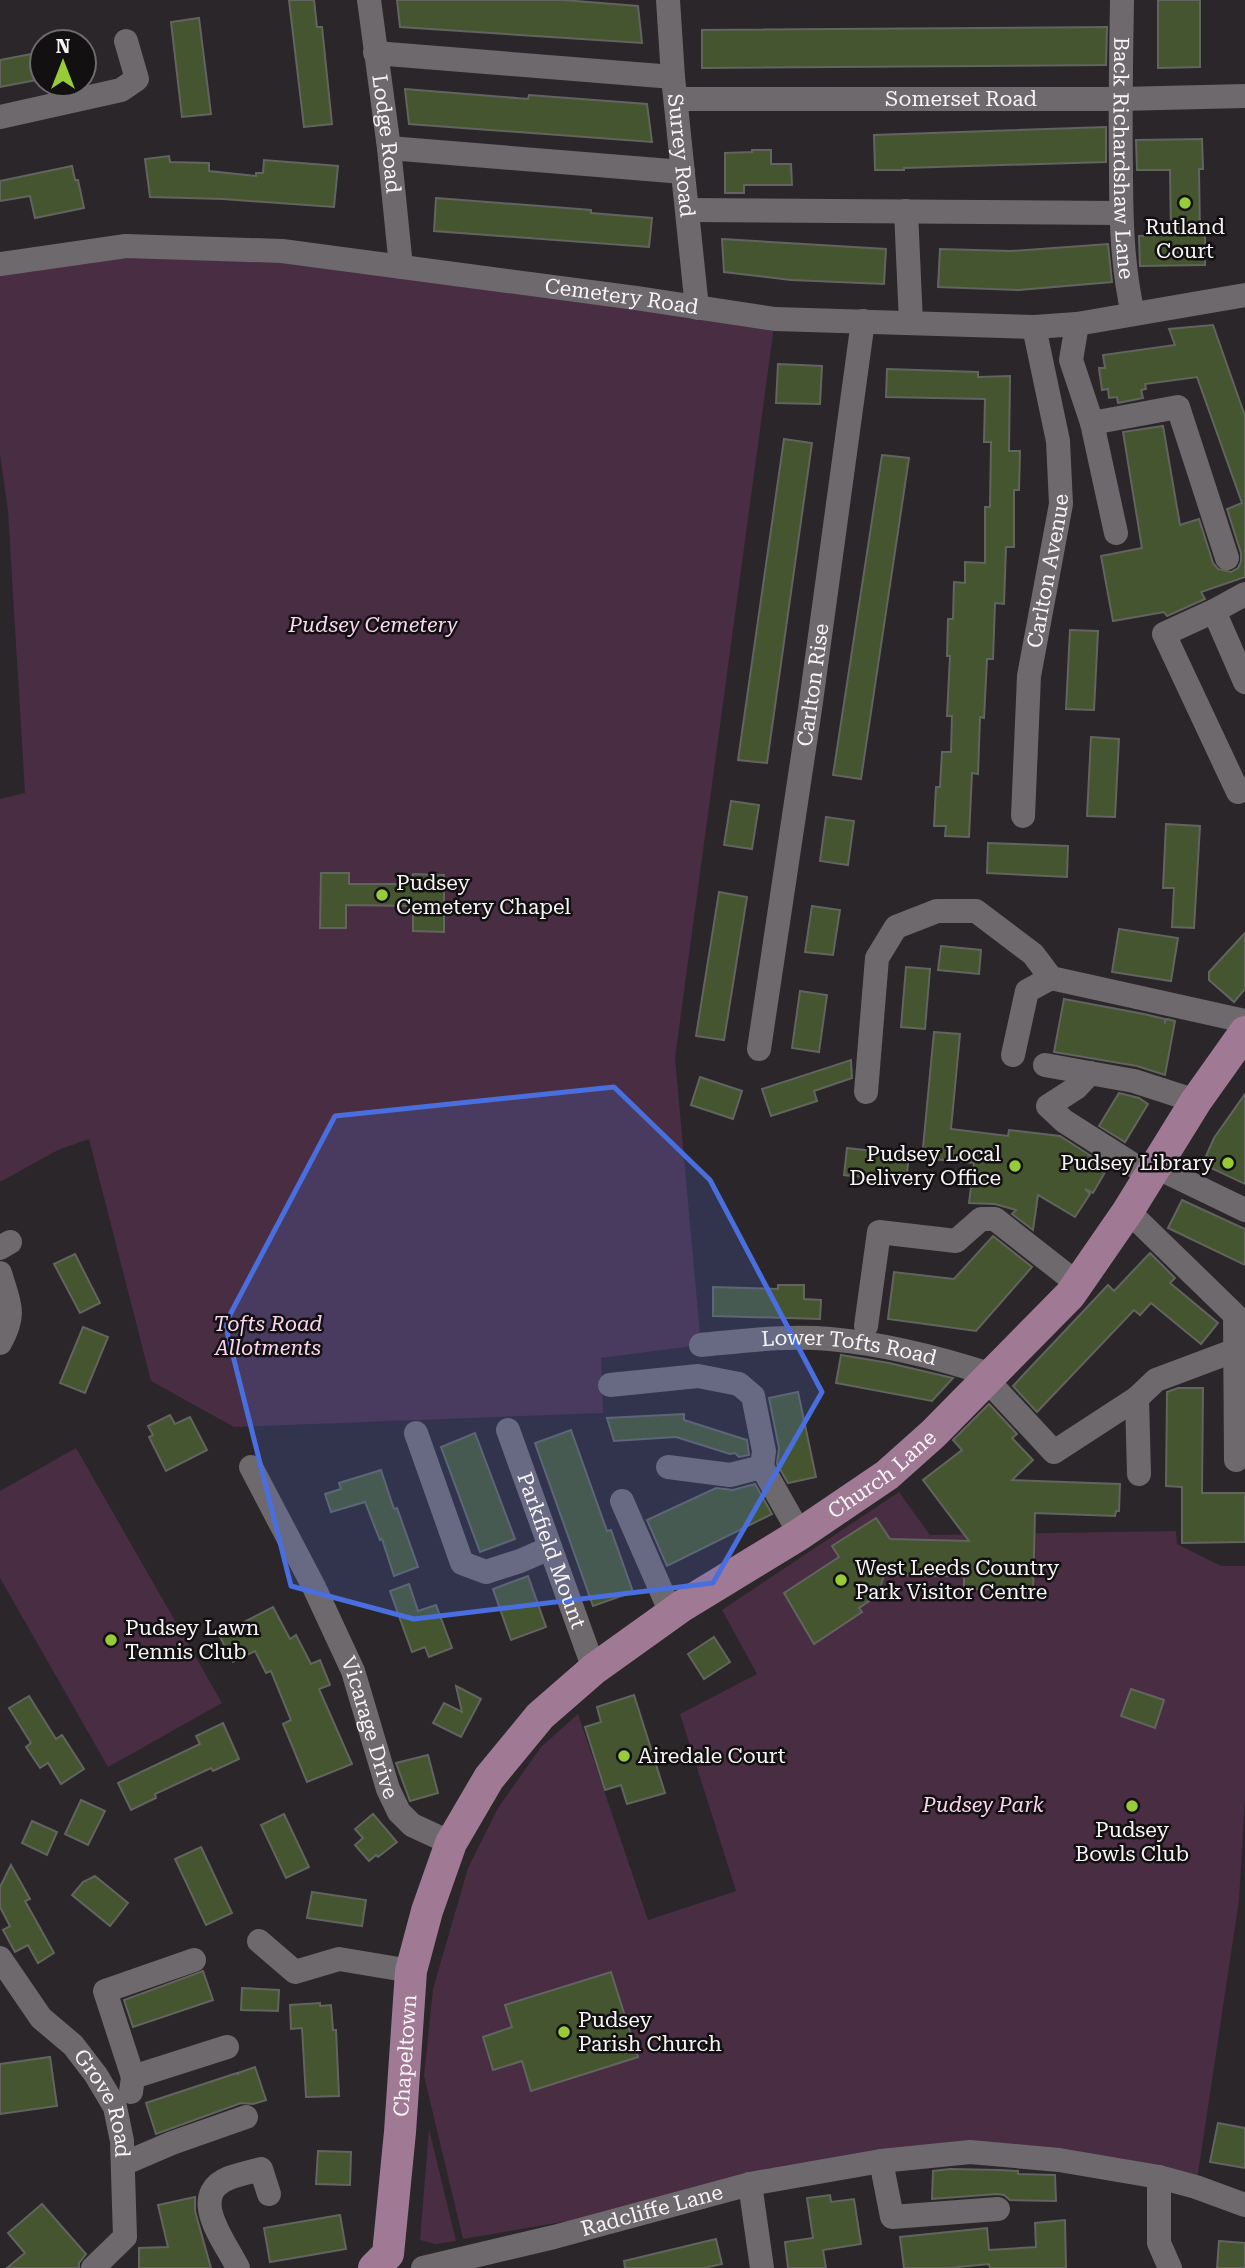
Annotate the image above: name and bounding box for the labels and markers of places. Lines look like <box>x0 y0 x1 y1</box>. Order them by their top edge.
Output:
marker: Rutland Court <box>1177 195 1193 211</box>
place label: Rutland Court <box>1145 215 1226 263</box>
place label: Pudsey Cemetery Chapel <box>396 871 571 919</box>
marker: Pudsey Cemetery Chapel <box>374 887 390 903</box>
place label: Pudsey Local Delivery Office <box>849 1142 1001 1190</box>
place label: Pudsey Library <box>1060 1151 1215 1175</box>
marker: Pudsey Library <box>1220 1155 1236 1171</box>
marker: Pudsey Local Delivery Office <box>1007 1158 1023 1174</box>
place label: West Leeds Country Park Visitor Centre <box>855 1556 1060 1604</box>
marker: West Leeds Country Park Visitor Centre <box>833 1572 849 1588</box>
place label: Pudsey Lawn Tennis Club <box>125 1616 260 1664</box>
marker: Pudsey Lawn Tennis Club <box>103 1632 119 1648</box>
place label: Airedale Court <box>638 1744 786 1768</box>
marker: Airedale Court <box>616 1748 632 1764</box>
marker: Pudsey Bowls Club <box>1124 1798 1140 1814</box>
place label: Pudsey Bowls Club <box>1075 1818 1189 1866</box>
place label: Pudsey Parish Church <box>578 2008 722 2056</box>
marker: Pudsey Parish Church <box>556 2024 572 2040</box>

